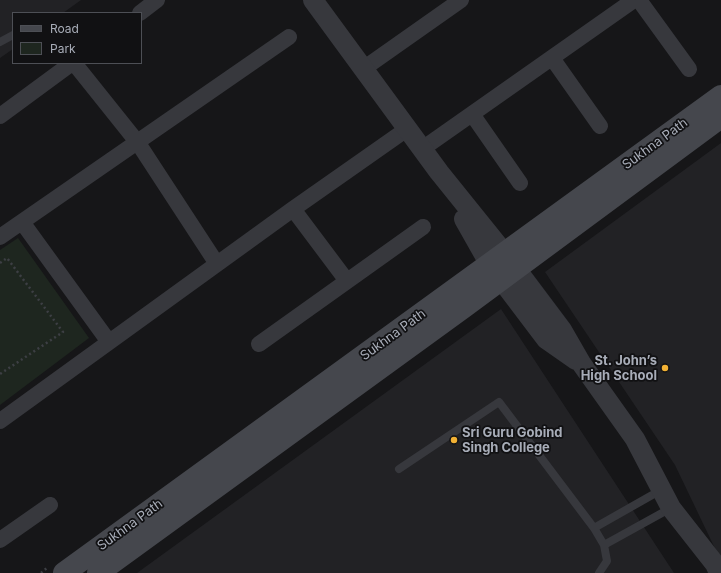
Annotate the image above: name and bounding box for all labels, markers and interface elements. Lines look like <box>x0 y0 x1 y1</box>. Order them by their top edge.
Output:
legend <box>12 12 142 64</box>
text: Road <box>50 21 79 36</box>
text: Park <box>50 41 76 56</box>
street label: Sukhna Path <box>619 115 691 173</box>
street label: Sukhna Path <box>357 306 429 364</box>
place label: St. John’s High School <box>581 353 657 384</box>
marker: St. John’s High School <box>660 363 670 373</box>
place label: Sri Guru Gobind Singh College <box>462 425 563 456</box>
marker: Sri Guru Gobind Singh College <box>449 435 459 445</box>
street label: Sukhna Path <box>94 496 166 554</box>

